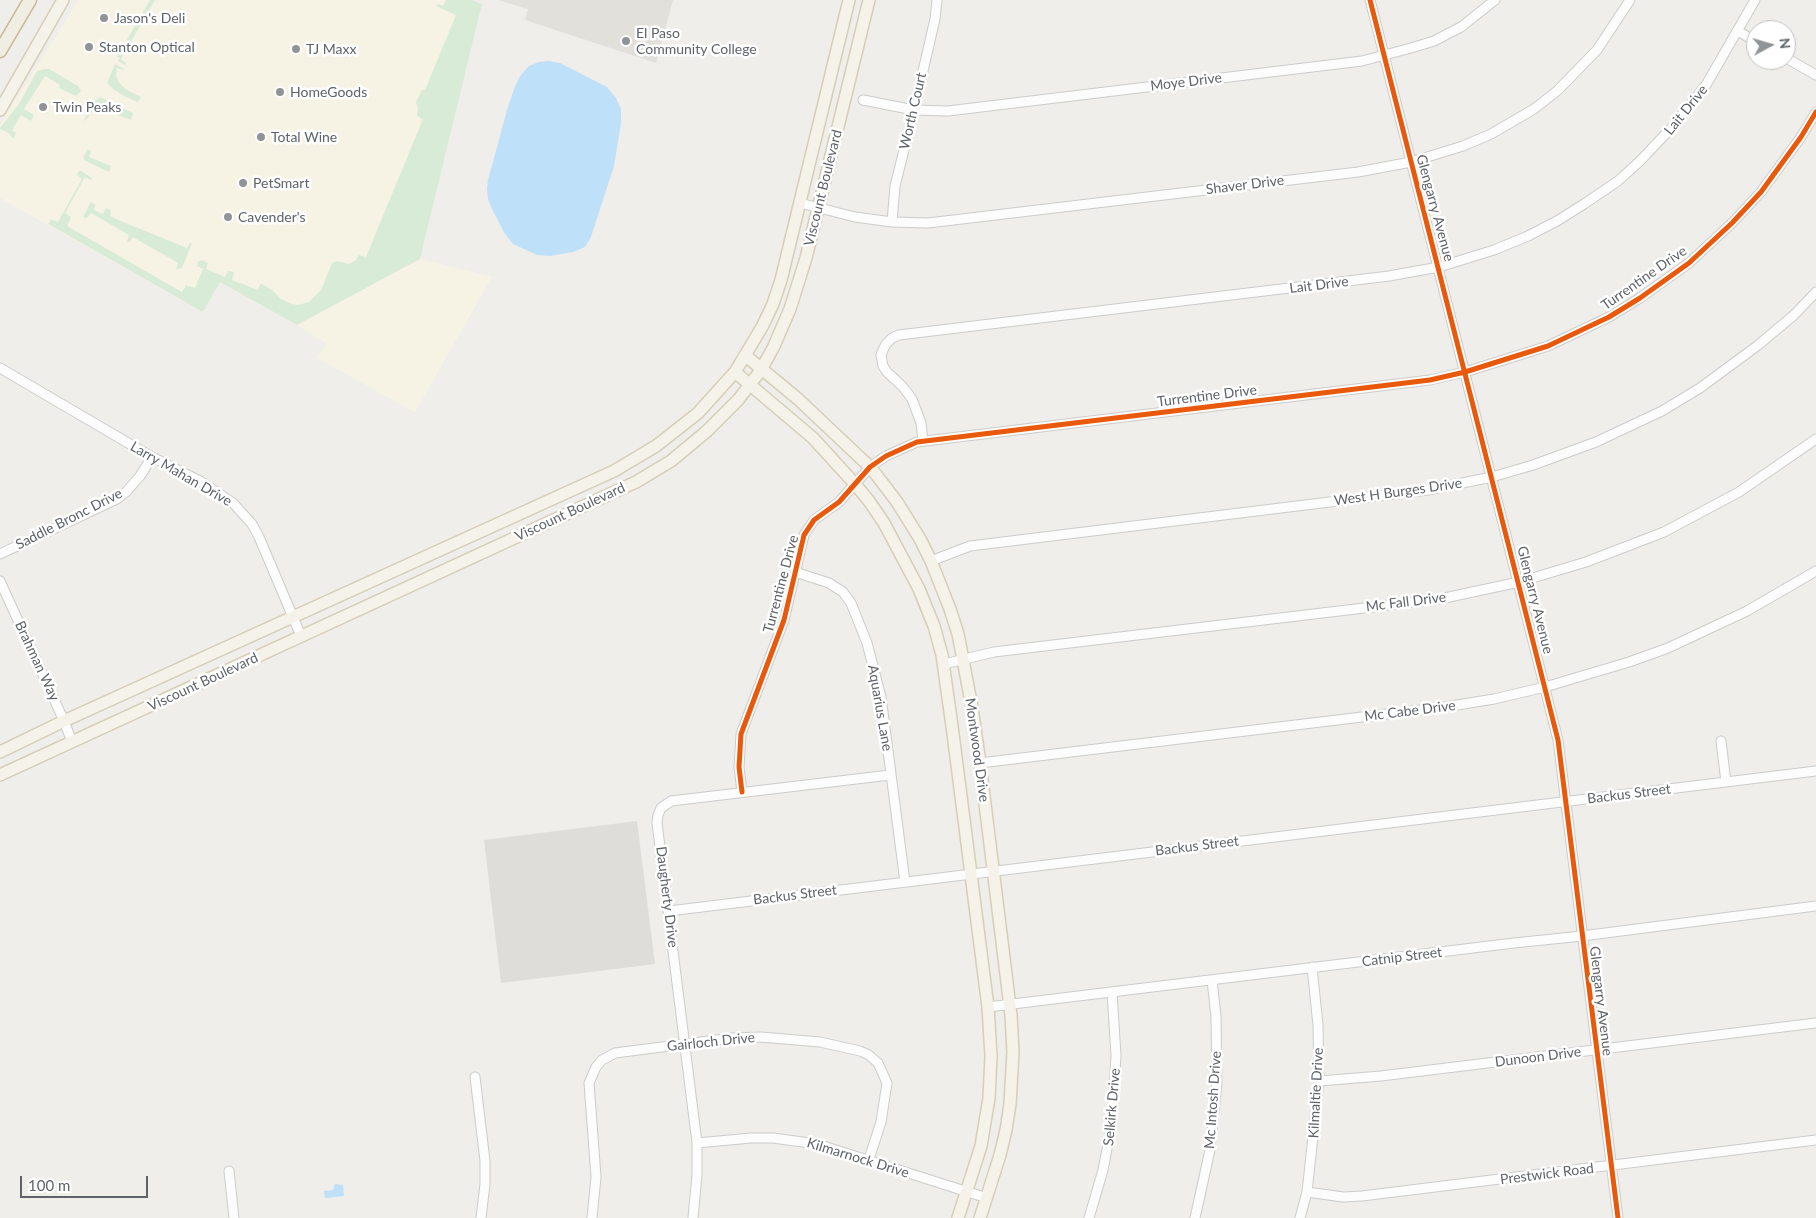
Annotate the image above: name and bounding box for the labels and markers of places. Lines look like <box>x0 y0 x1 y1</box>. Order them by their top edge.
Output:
place label: Jason's Deli <box>114 10 185 26</box>
marker: Jason's Deli <box>98 12 110 24</box>
place label: El Paso Community College <box>636 25 757 58</box>
marker: El Paso Community College <box>620 35 632 47</box>
place label: Stanton Optical <box>99 39 195 55</box>
marker: Stanton Optical <box>83 41 95 53</box>
place label: TJ Maxx <box>306 41 356 57</box>
marker: TJ Maxx <box>290 43 302 55</box>
place label: HomeGoods <box>290 84 367 100</box>
marker: HomeGoods <box>274 86 286 98</box>
place label: Twin Peaks <box>53 99 121 115</box>
marker: Twin Peaks <box>37 101 49 113</box>
place label: Total Wine <box>271 129 337 145</box>
marker: Total Wine <box>255 131 267 143</box>
place label: PetSmart <box>253 175 309 191</box>
marker: PetSmart <box>237 177 249 189</box>
place label: Cavender's <box>238 209 306 225</box>
marker: Cavender's <box>222 211 234 223</box>

